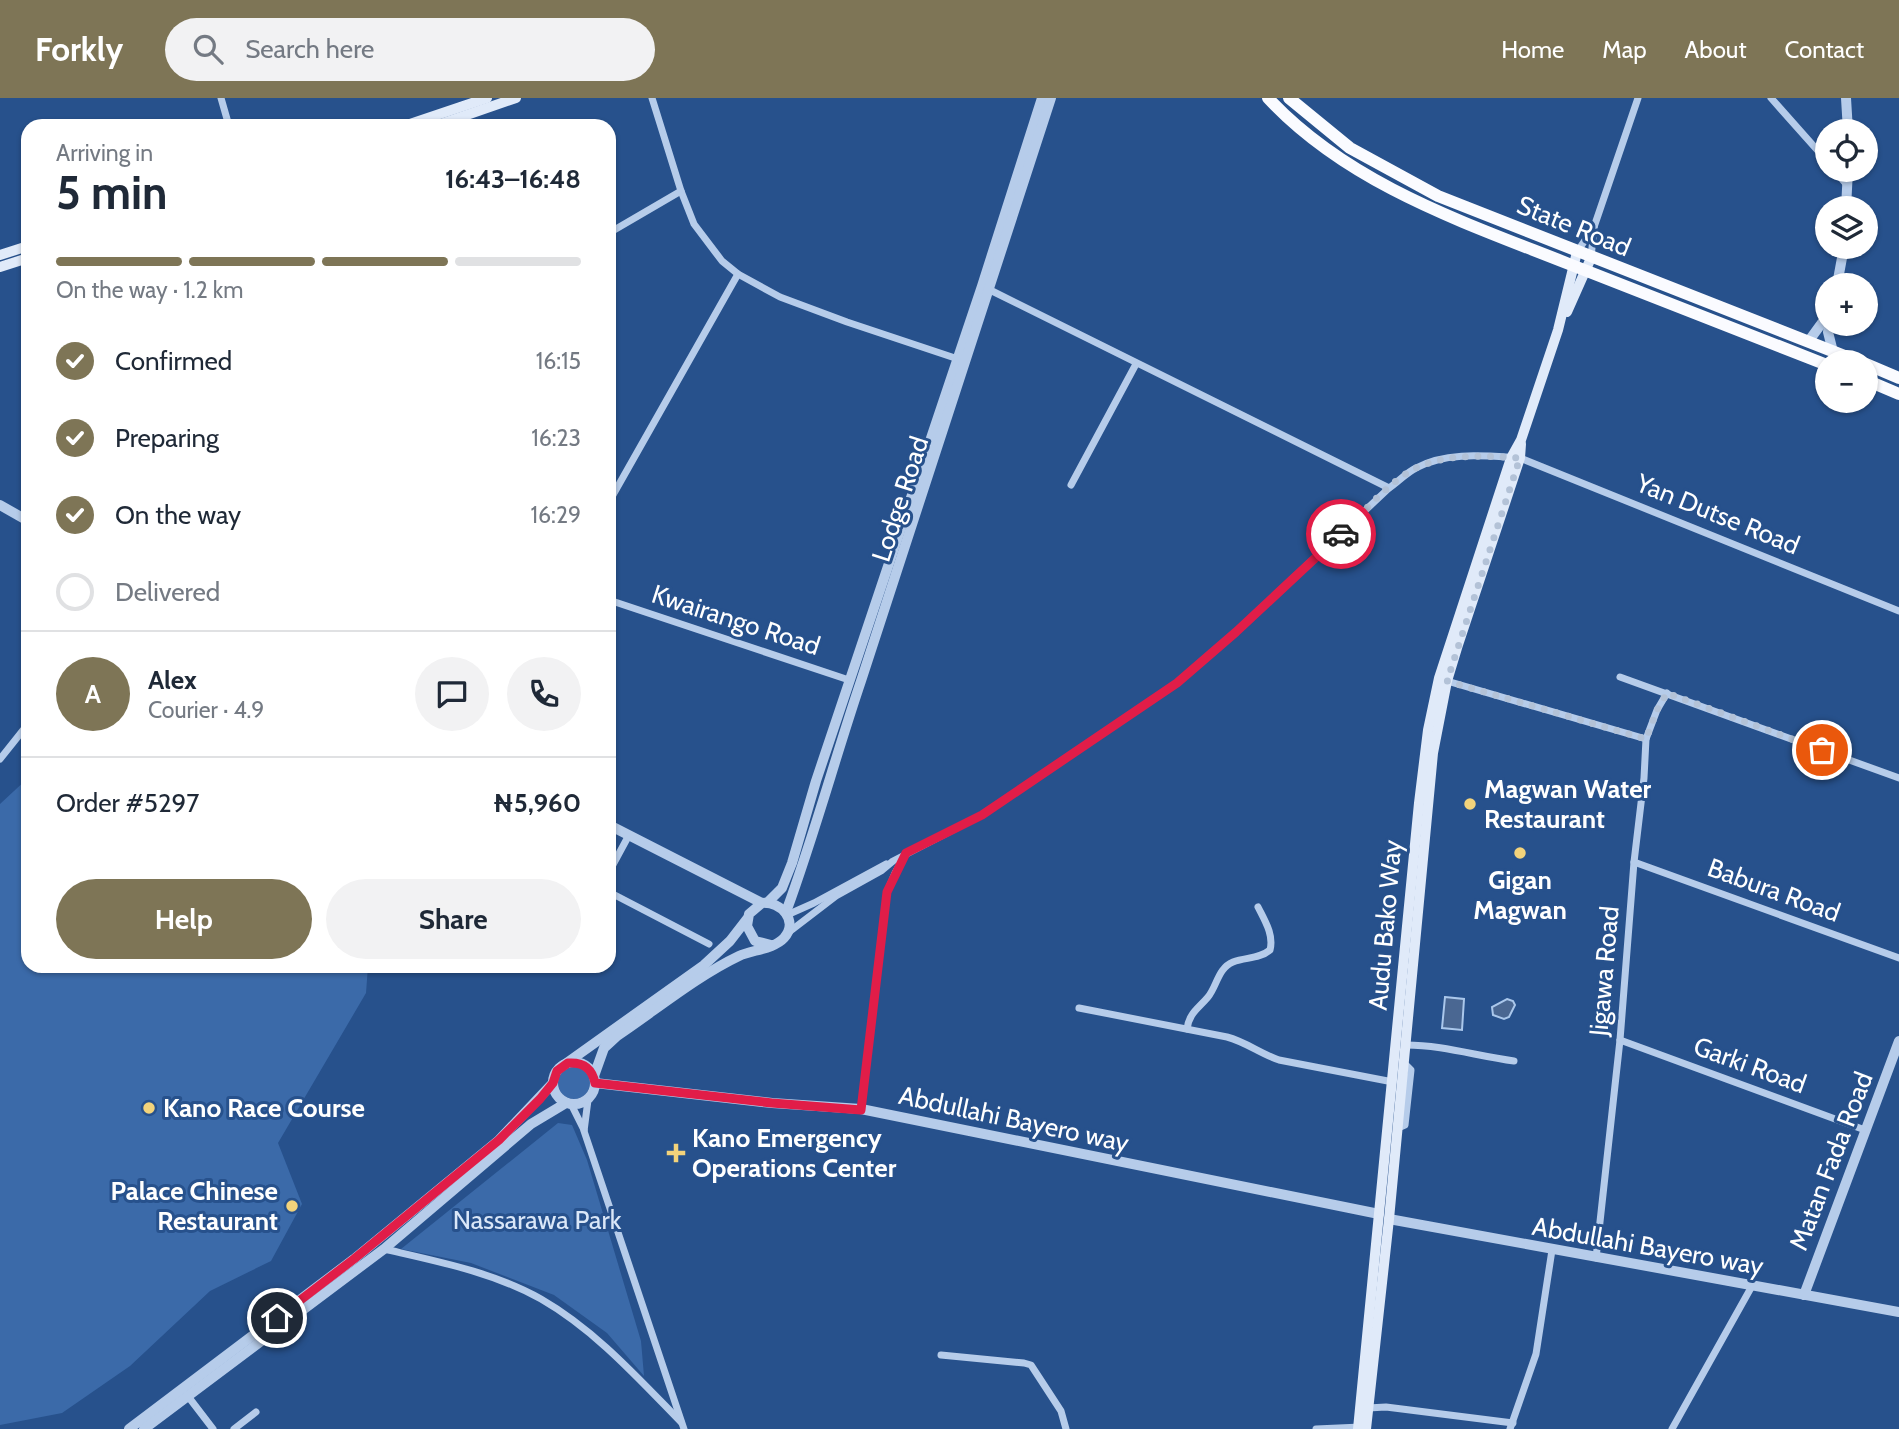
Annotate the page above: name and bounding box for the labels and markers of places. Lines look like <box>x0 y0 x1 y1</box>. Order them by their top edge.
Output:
pin <box>1792 720 1852 780</box>
place label: Magwan Water Restaurant <box>1484 773 1652 835</box>
marker: Magwan Water Restaurant <box>1462 796 1478 812</box>
marker: Gigan Magwan <box>1512 845 1528 861</box>
place label: Gigan Magwan <box>1473 864 1567 926</box>
place label: Kano Race Course <box>163 1092 365 1124</box>
marker: Kano Race Course <box>141 1100 157 1116</box>
place label: Kano Emergency Operations Center <box>692 1122 897 1184</box>
marker: Kano Emergency Operations Center <box>666 1143 686 1163</box>
place label: Palace Chinese Restaurant <box>111 1175 278 1237</box>
marker: Palace Chinese Restaurant <box>284 1198 300 1214</box>
pin <box>247 1288 307 1348</box>

